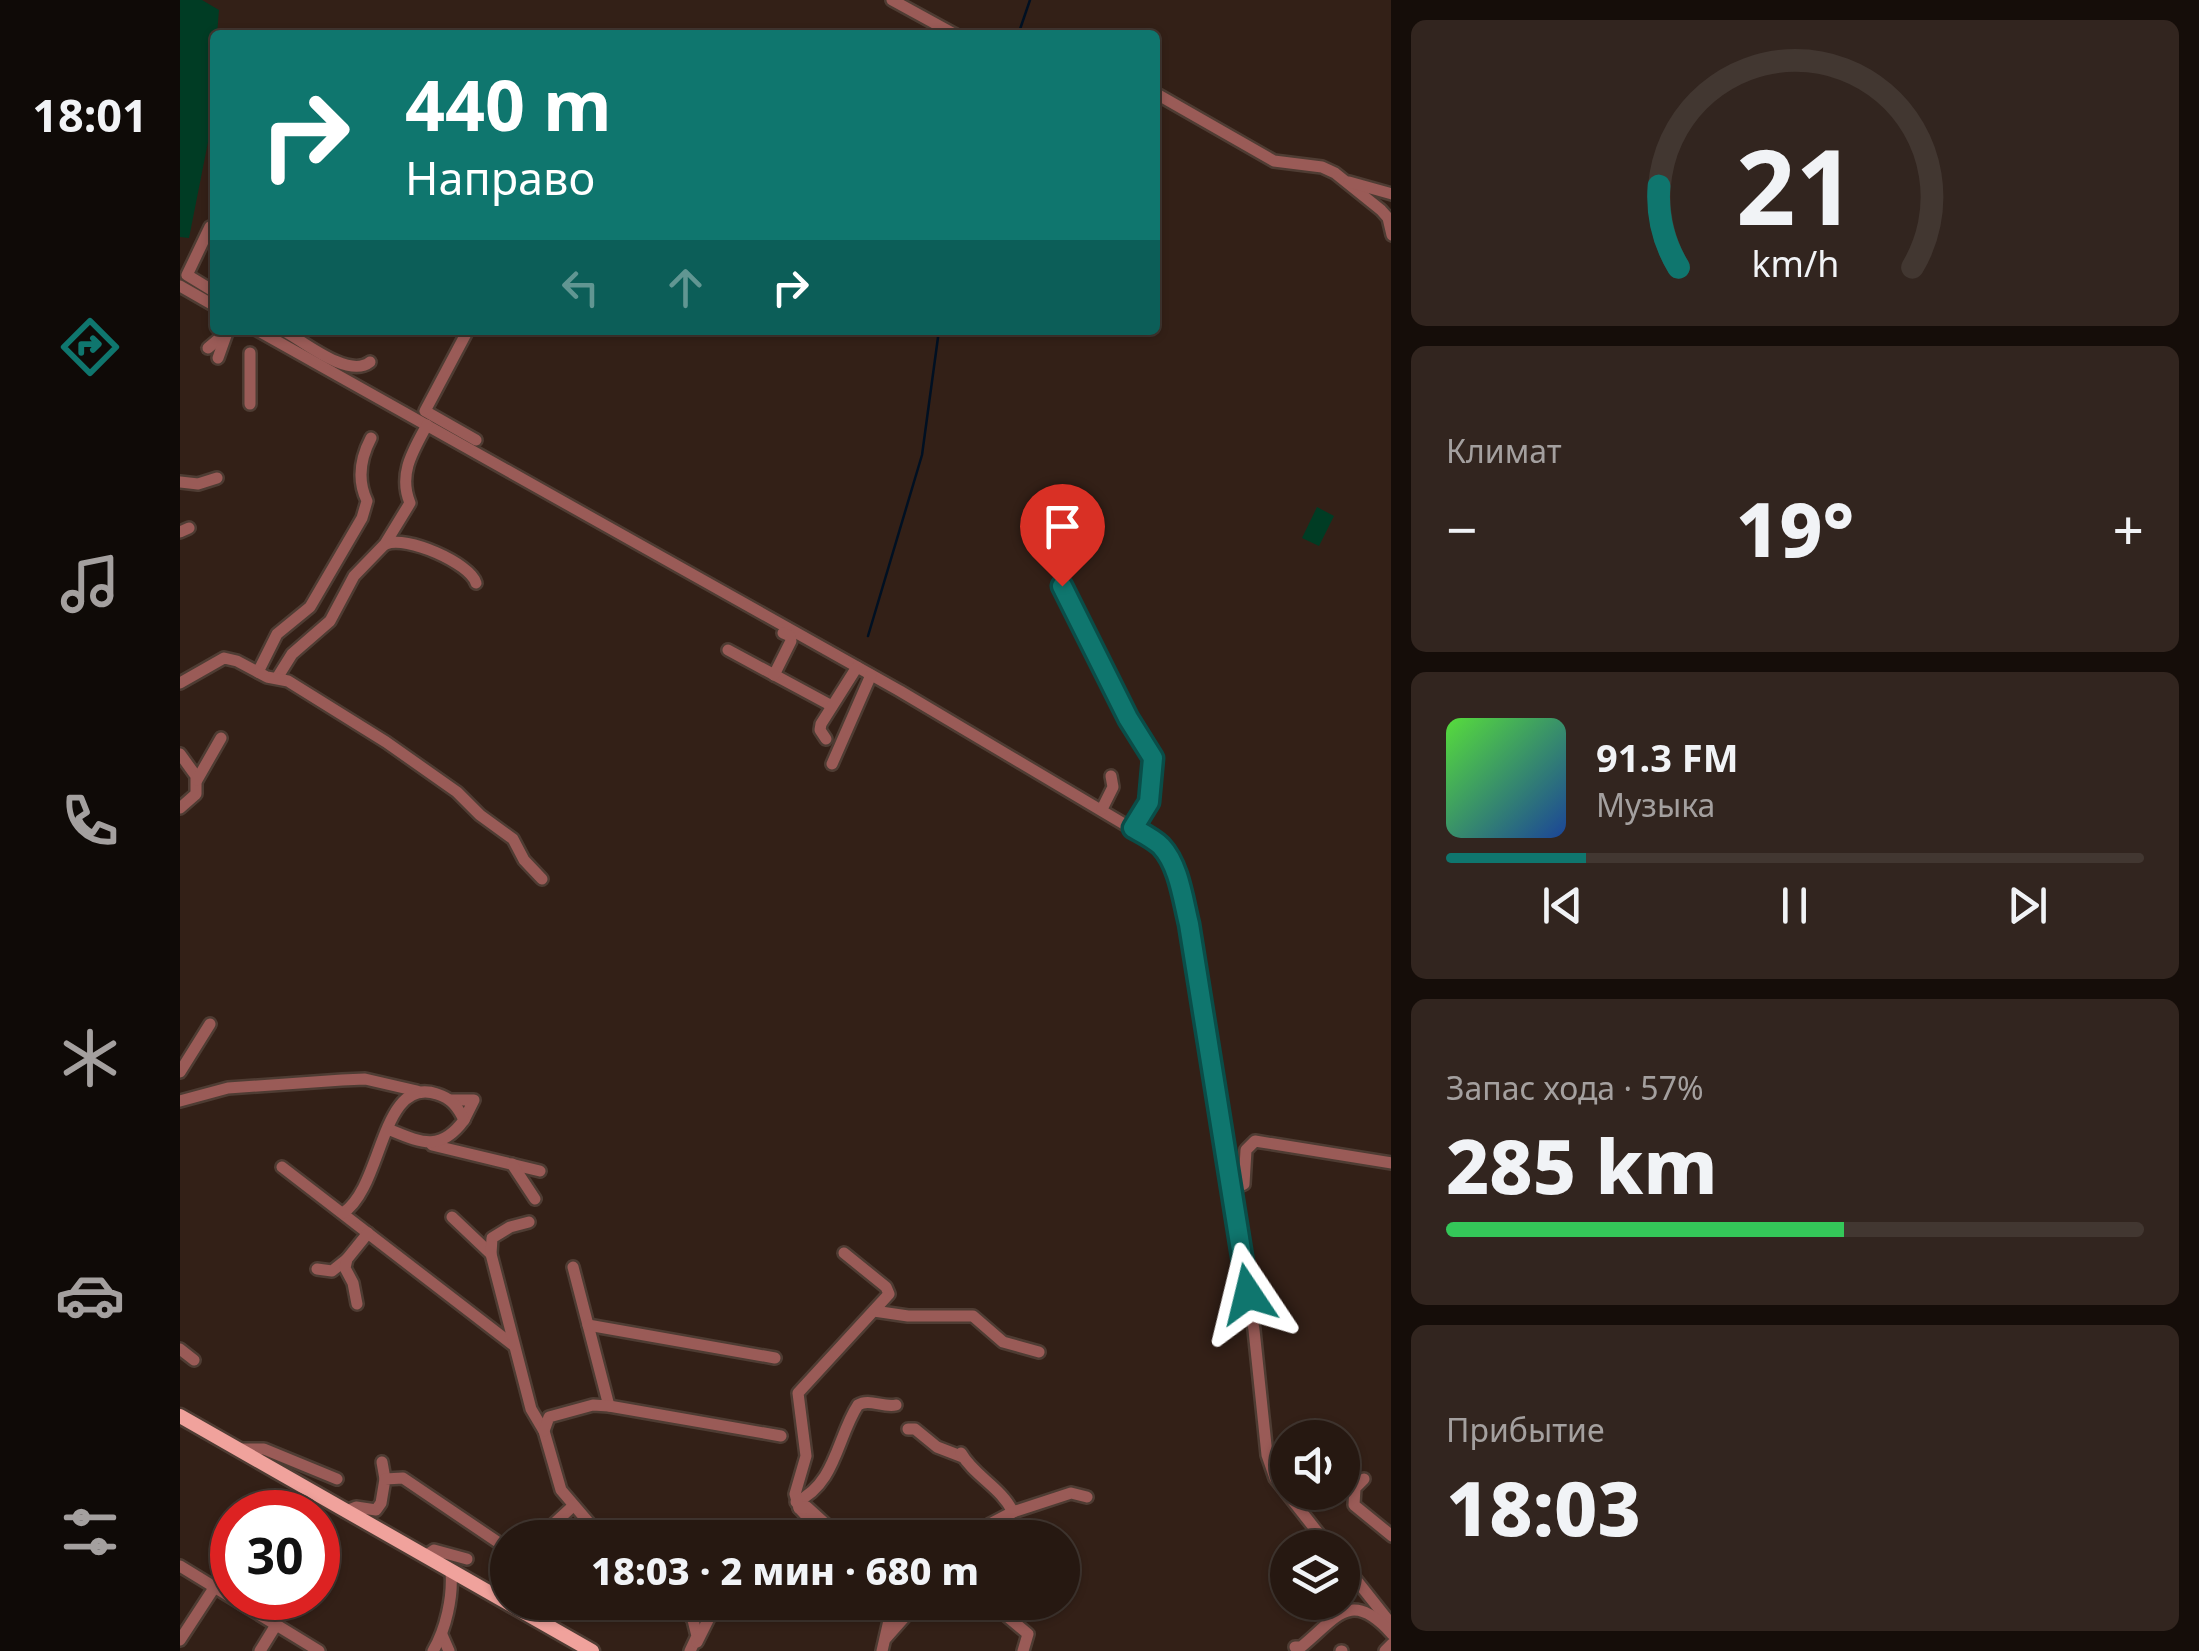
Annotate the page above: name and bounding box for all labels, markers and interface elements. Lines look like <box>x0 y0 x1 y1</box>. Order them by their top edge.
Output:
text: 440 m <box>405 56 612 152</box>
icon: right <box>240 70 370 200</box>
text: 18:01 <box>32 84 148 145</box>
text: 21 <box>1736 114 1854 255</box>
text: Направо <box>405 147 595 208</box>
text: km/h <box>1751 239 1839 287</box>
icon: left <box>553 260 608 315</box>
icon: ahead <box>658 260 713 315</box>
icon: right <box>763 260 818 315</box>
icon: directions <box>55 312 125 382</box>
text: Климат <box>1446 429 1562 472</box>
text: 19° <box>1736 477 1854 579</box>
pin <box>1020 484 1105 587</box>
text: − <box>1446 491 1477 566</box>
text: + <box>2113 491 2144 566</box>
icon: arrive <box>1035 499 1090 554</box>
icon: music <box>55 549 125 619</box>
text: 91.3 FM <box>1596 731 1738 783</box>
text: Музыка <box>1596 783 1715 826</box>
icon: phone <box>55 786 125 856</box>
icon: previous <box>1535 878 1590 933</box>
icon: pause <box>1767 878 1822 933</box>
icon: next <box>2000 878 2055 933</box>
icon: climate <box>55 1023 125 1093</box>
text: Запас хода · 57% <box>1446 1066 1704 1109</box>
text: 285 km <box>1446 1114 1717 1216</box>
position arrow <box>1196 1242 1300 1346</box>
icon: car <box>55 1260 125 1330</box>
text: Прибытие <box>1446 1408 1605 1451</box>
map controls <box>1270 1420 1360 1620</box>
button: sound <box>1270 1420 1360 1510</box>
text: 18:03 <box>1446 1456 1641 1558</box>
speed limit sign: 30 <box>210 1490 340 1620</box>
icon: filters <box>55 1497 125 1567</box>
button: layers <box>1270 1530 1360 1620</box>
text: 18:03 · 2 мин · 680 m <box>591 1544 979 1596</box>

